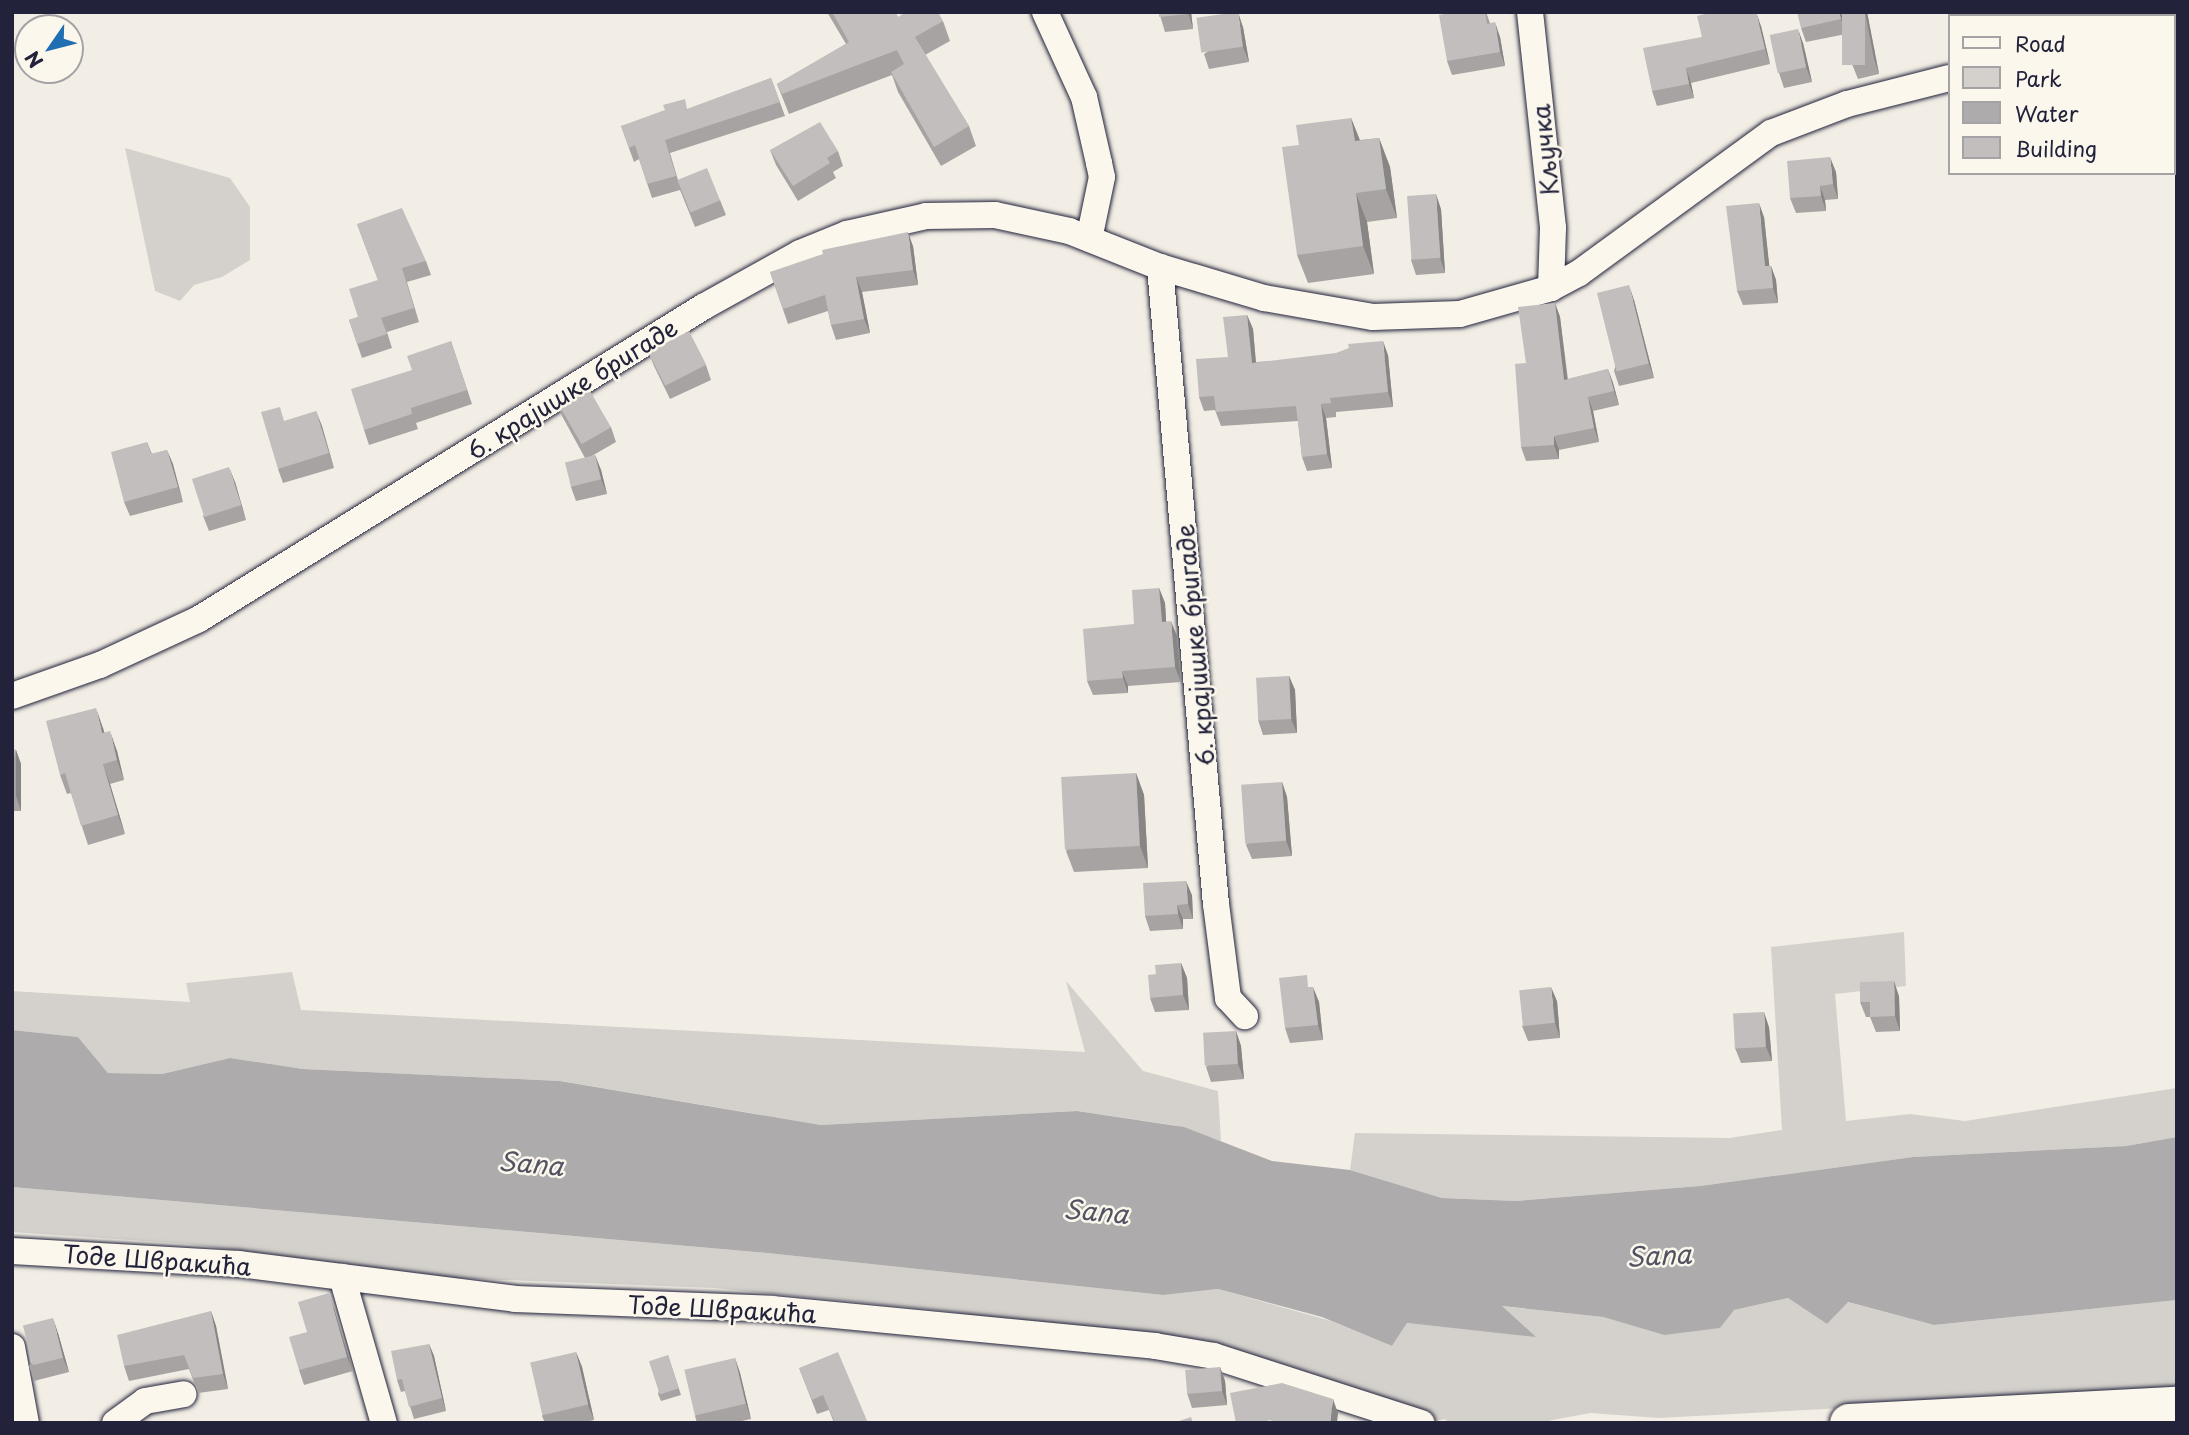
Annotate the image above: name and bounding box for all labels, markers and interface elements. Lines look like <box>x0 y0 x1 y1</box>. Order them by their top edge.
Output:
north arrow <box>14 14 84 84</box>
legend <box>1948 14 2175 175</box>
text: Road <box>2015 27 2066 59</box>
text: N <box>18 46 49 74</box>
text: Park <box>2015 62 2062 94</box>
text: Water <box>2015 97 2078 129</box>
street label: Кључка <box>1526 103 1564 197</box>
text: Building <box>2015 132 2097 164</box>
street label: 6. крајишке бригаде <box>461 312 683 466</box>
street label: 6. крајишке бригаде <box>1170 522 1220 768</box>
water label: Sana <box>497 1145 565 1181</box>
water label: Sana <box>1062 1193 1130 1229</box>
water label: Sana <box>1626 1238 1692 1272</box>
street label: Тоде Швракића <box>62 1239 252 1281</box>
street label: Тоде Швракића <box>627 1290 817 1328</box>

